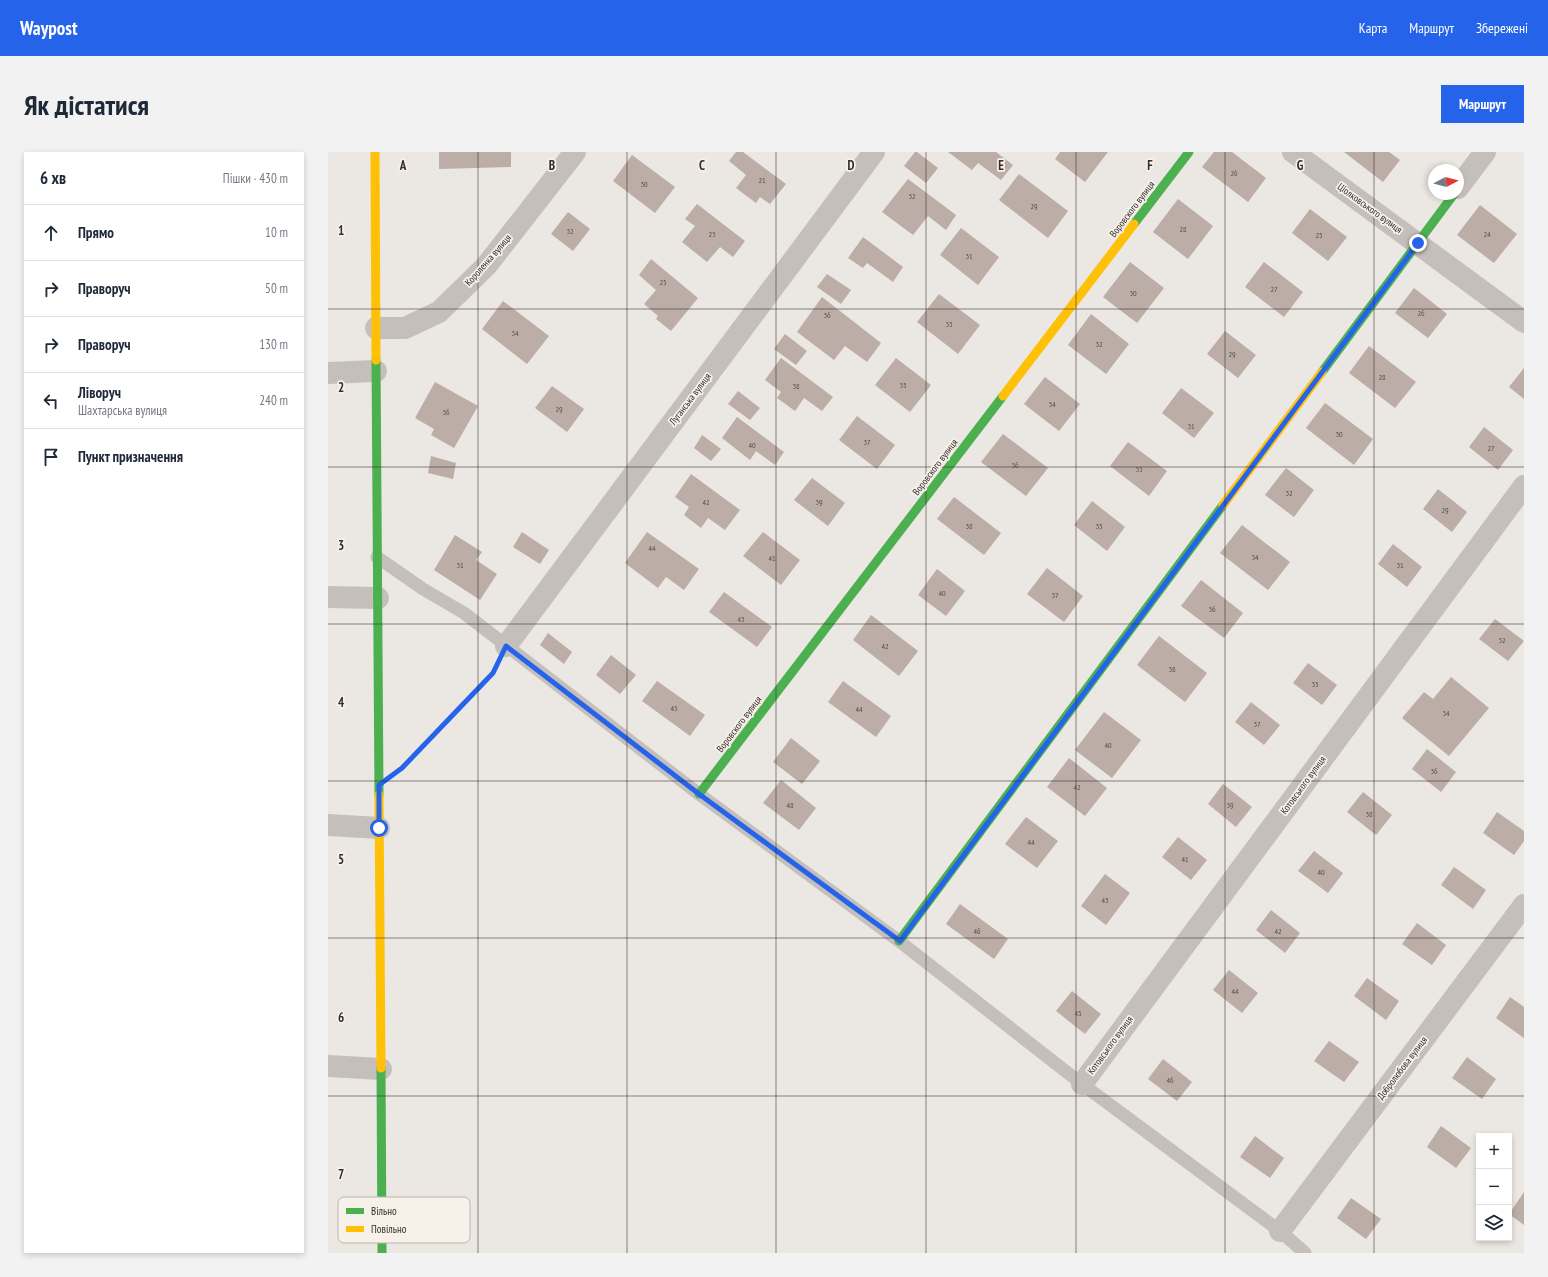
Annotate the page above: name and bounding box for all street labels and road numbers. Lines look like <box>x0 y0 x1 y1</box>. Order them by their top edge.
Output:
street label: Воровского вулиця <box>1107 178 1157 240</box>
street label: Ціолковського вулиця <box>1335 180 1405 236</box>
street label: Короленка вулиця <box>462 231 514 289</box>
street label: Луганська вулиця <box>666 370 714 428</box>
street label: Воровского вулиця <box>910 436 960 498</box>
street label: Воровского вулиця <box>714 693 764 755</box>
street label: Котовського вулиця <box>1277 753 1329 817</box>
street label: Котовського вулиця <box>1084 1013 1136 1077</box>
street label: Добролюбова вулиця <box>1374 1034 1430 1102</box>

